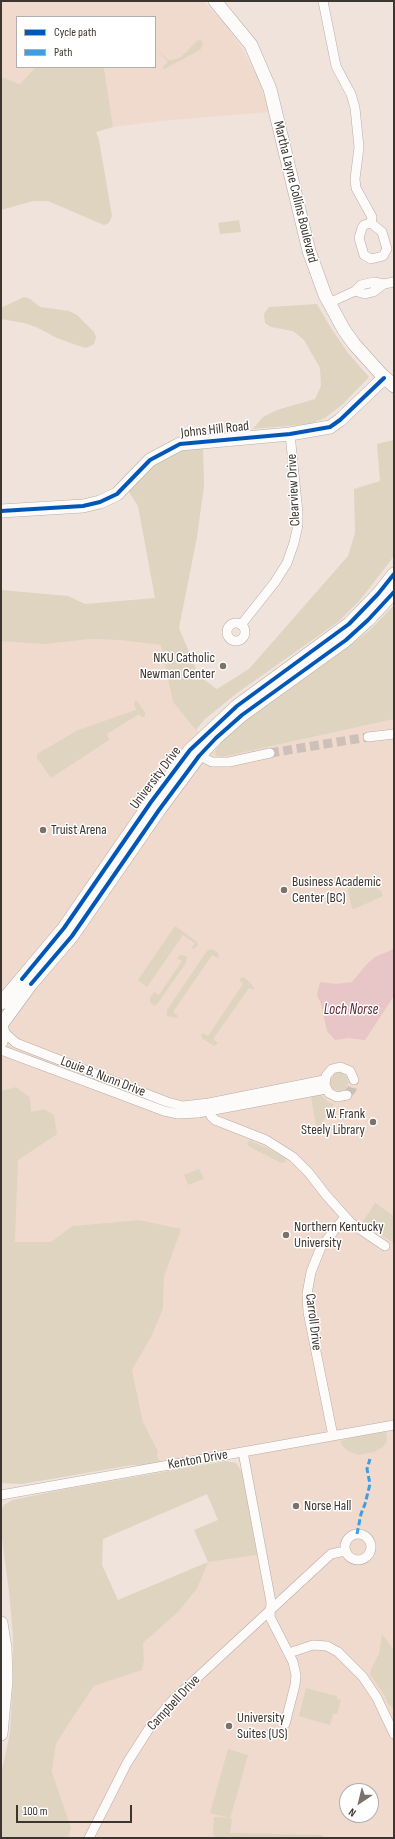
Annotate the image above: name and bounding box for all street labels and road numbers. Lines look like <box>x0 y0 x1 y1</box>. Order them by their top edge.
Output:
street label: Martha Layne Collins Boulevard <box>269 119 321 265</box>
street label: Johns Hill Road <box>180 418 250 442</box>
street label: Clearview Drive <box>284 453 304 527</box>
street label: University Drive <box>127 743 185 813</box>
street label: Louie B. Nunn Drive <box>58 1053 148 1101</box>
street label: Carroll Drive <box>301 1292 325 1352</box>
street label: Kenton Drive <box>167 1446 229 1474</box>
street label: Campbell Drive <box>144 1672 204 1734</box>

